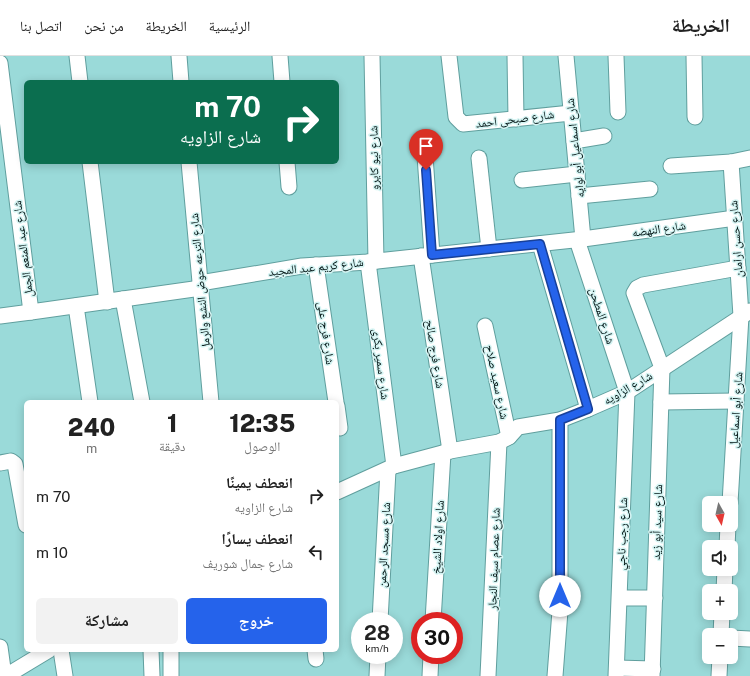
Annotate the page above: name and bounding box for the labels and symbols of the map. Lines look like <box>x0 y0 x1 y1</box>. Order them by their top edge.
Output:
street label: شارع اسماعيل أبو لوايه <box>563 97 588 199</box>
street label: شارع صبحى احمد <box>475 107 555 132</box>
street label: شارع نيو كايرو <box>366 126 383 190</box>
pin <box>409 129 443 170</box>
street label: شارع عبد المنعم الجمل <box>10 200 37 298</box>
street label: شارع حسن ارامان <box>726 200 747 278</box>
street label: شارع الترعه حوض النشع والرمل <box>187 212 214 351</box>
street label: شارع النهضه <box>631 218 687 241</box>
street label: شارع كريم عبد المجيد <box>268 255 364 280</box>
street label: شارع المطحن <box>585 286 618 346</box>
street label: شارع فرج على <box>314 301 337 366</box>
street label: شارع فرج صالح <box>422 319 447 390</box>
street label: شارع سمير بكرى <box>369 328 392 401</box>
street label: شارع سعيد صلاح <box>481 343 512 421</box>
street label: شارع الزاويه <box>601 368 655 408</box>
street label: شارع أبو اسماعيل <box>726 371 747 449</box>
street label: شارع سيد أبو زيد <box>649 484 666 560</box>
north arrow <box>702 496 738 532</box>
street label: شارع رجب ناجي <box>614 497 633 571</box>
street label: شارع اولاد الشيخ <box>429 500 448 574</box>
street label: شارع مسجد الرحمن <box>375 502 394 588</box>
street label: شارع عصام سيف النجار <box>485 507 504 611</box>
position arrow <box>539 575 581 617</box>
speed limit sign: 30 <box>411 612 463 664</box>

